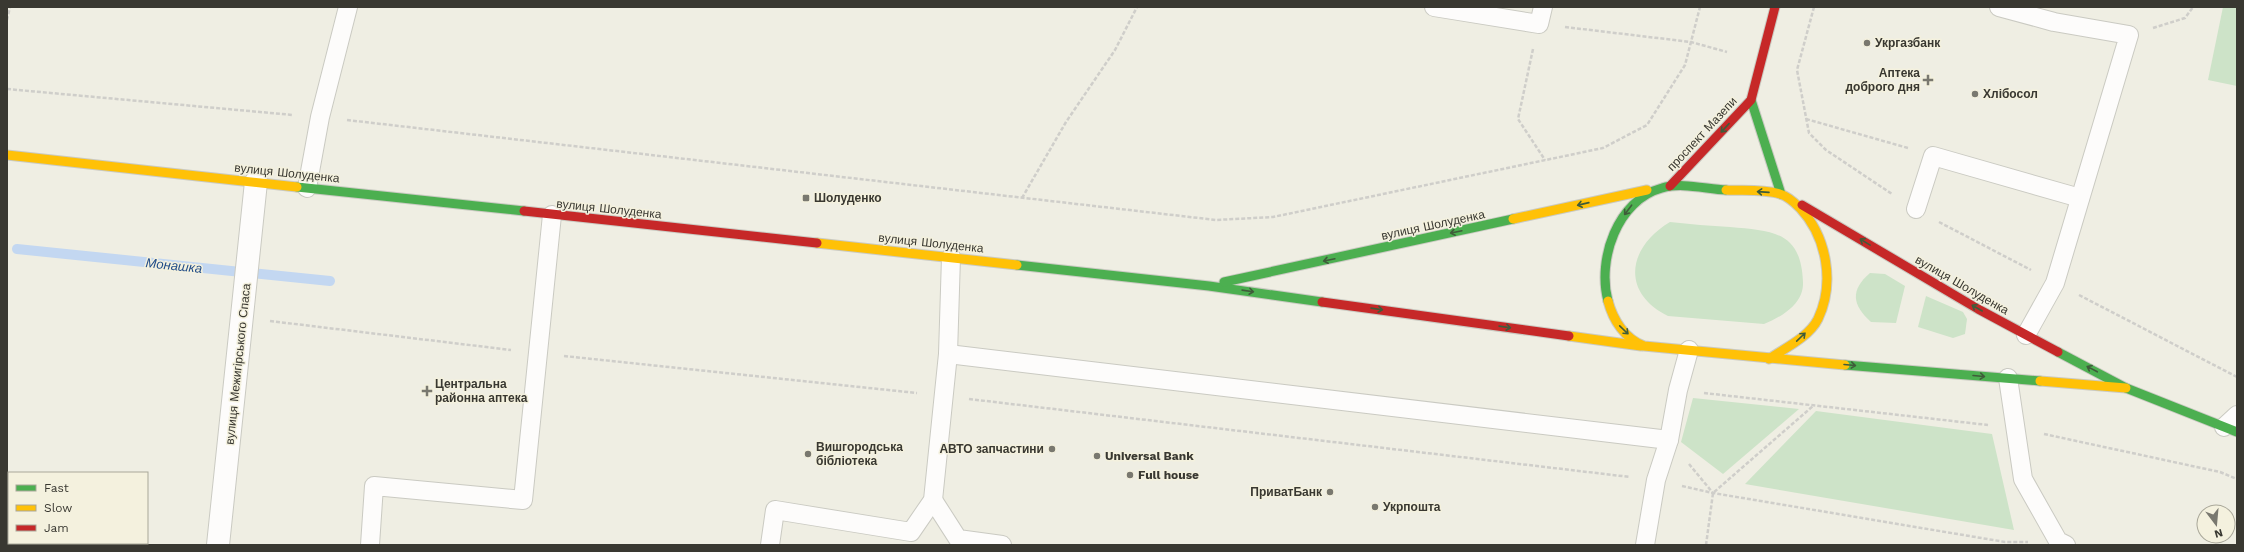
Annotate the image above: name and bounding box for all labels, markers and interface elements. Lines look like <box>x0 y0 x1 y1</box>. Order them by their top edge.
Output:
place label: Укргазбанк <box>1875 36 1941 50</box>
marker: Укргазбанк <box>1862 38 1872 48</box>
place label: Аптека доброго дня <box>1846 66 1920 94</box>
marker: Аптека доброго дня <box>1923 75 1933 85</box>
place label: Хлібосол <box>1983 87 2038 101</box>
marker: Хлібосол <box>1970 89 1980 99</box>
street label: проспект Мазепи <box>1664 94 1740 174</box>
one-way arrow <box>1720 123 1730 133</box>
street label: вулиця Шолуденка <box>234 161 341 186</box>
one-way arrow <box>1757 189 1770 196</box>
place label: Шолуденко <box>814 191 882 205</box>
marker: Шолуденко <box>801 193 811 203</box>
street label: вулиця Шолуденка <box>556 197 663 222</box>
one-way arrow <box>1577 201 1590 209</box>
one-way arrow <box>1623 205 1632 216</box>
street label: вулиця Шолуденка <box>1380 207 1486 243</box>
one-way arrow <box>1450 229 1463 237</box>
street label: вулиця Шолуденка <box>878 231 985 256</box>
one-way arrow <box>1859 238 1871 246</box>
street label: вулиця Шолуденка <box>1913 253 2011 318</box>
water label: Монашка <box>145 255 203 276</box>
one-way arrow <box>1323 256 1336 264</box>
street label: вулиця Межигірського Спаса <box>223 282 253 445</box>
one-way arrow <box>1241 287 1254 295</box>
one-way arrow <box>1971 304 1983 312</box>
one-way arrow <box>1370 305 1383 313</box>
one-way arrow <box>1498 323 1511 331</box>
one-way arrow <box>1619 325 1629 335</box>
one-way arrow <box>1796 332 1806 342</box>
one-way arrow <box>1843 362 1856 369</box>
one-way arrow <box>2086 365 2098 373</box>
one-way arrow <box>1972 372 1985 379</box>
place label: Центральна районна аптека <box>435 377 528 405</box>
marker: Центральна районна аптека <box>422 386 432 396</box>
place label: Вишгородська бібліотека <box>816 440 903 468</box>
place label: АВТО запчастини <box>939 442 1044 456</box>
marker: АВТО запчастини <box>1047 444 1057 454</box>
marker: Вишгородська бібліотека <box>803 449 813 459</box>
place label: Universal Bank <box>1105 449 1194 463</box>
marker: Universal Bank <box>1092 451 1102 461</box>
place label: Full house <box>1138 468 1199 482</box>
marker: Full house <box>1125 470 1135 480</box>
legend <box>8 472 148 544</box>
text: Fast <box>44 481 69 495</box>
place label: ПриватБанк <box>1250 485 1323 499</box>
marker: ПриватБанк <box>1325 487 1335 497</box>
place label: Укрпошта <box>1383 500 1441 514</box>
text: Slow <box>44 501 72 515</box>
marker: Укрпошта <box>1370 502 1380 512</box>
north arrow <box>2196 504 2236 544</box>
text: Jam <box>44 521 69 535</box>
text: N <box>2213 526 2224 541</box>

